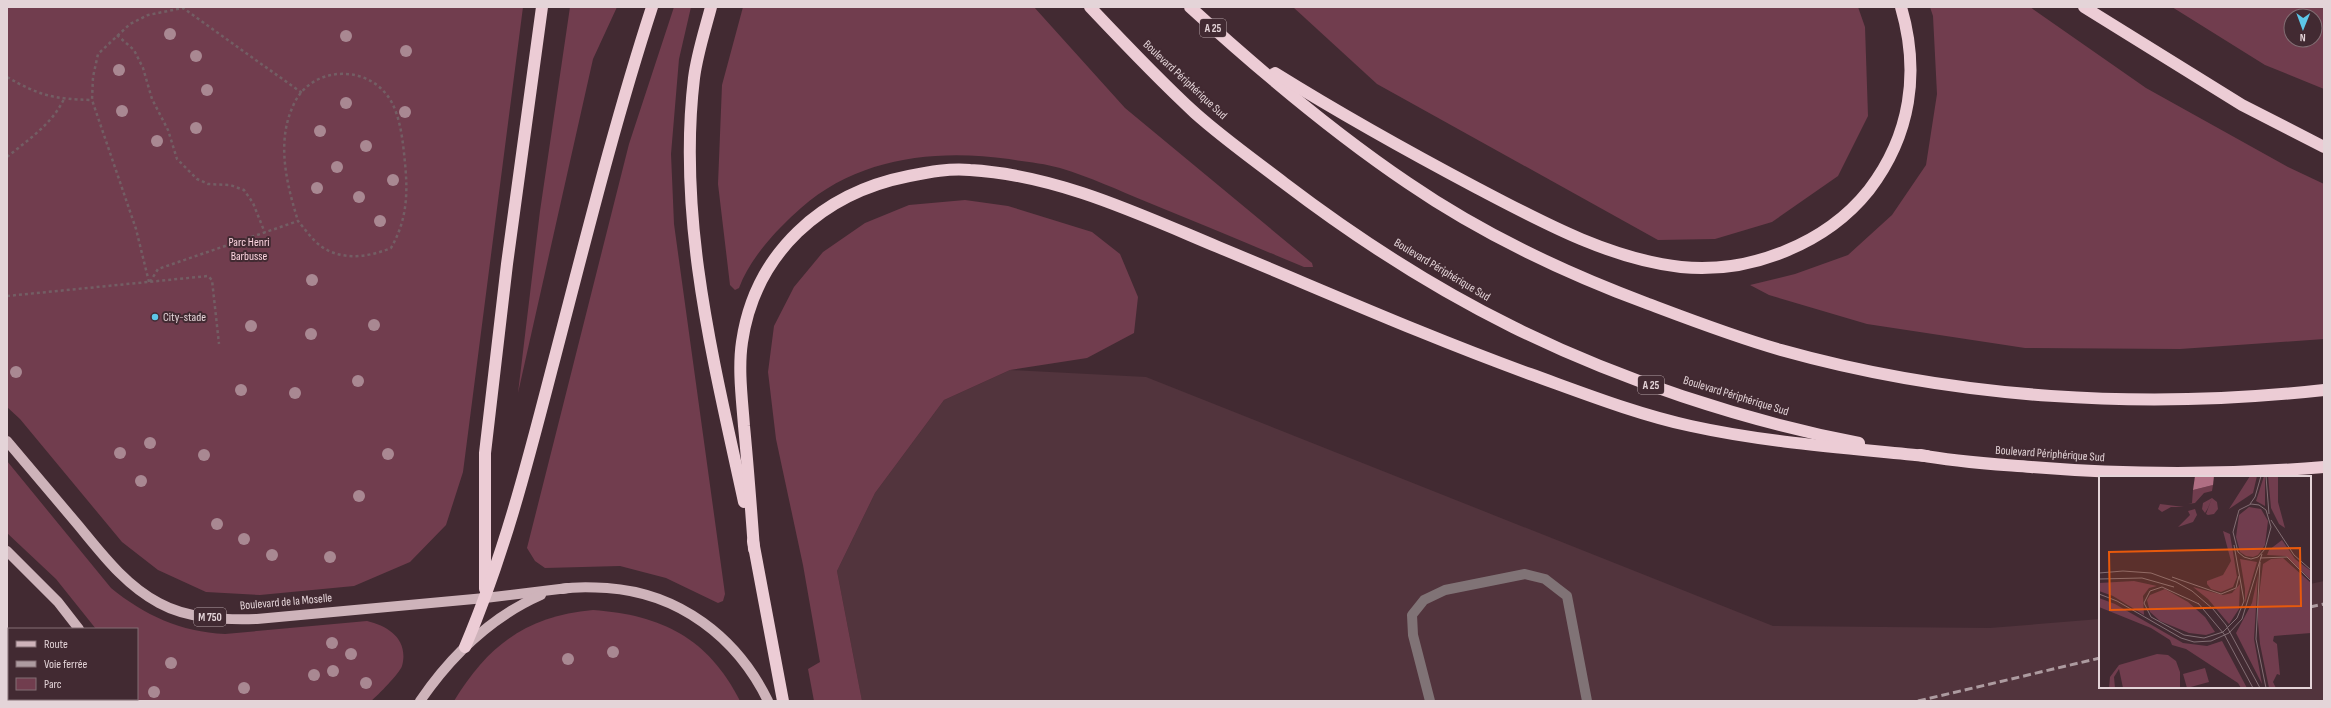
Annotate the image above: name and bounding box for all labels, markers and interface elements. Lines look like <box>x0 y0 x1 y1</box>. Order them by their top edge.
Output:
north arrow <box>2283 8 2323 48</box>
road number: A 25 <box>1200 19 1226 37</box>
text: N <box>2300 31 2306 44</box>
street label: Boulevard Périphérique Sud <box>1140 37 1230 123</box>
park label: Parc Henri Barbusse <box>228 235 270 264</box>
street label: Boulevard Périphérique Sud <box>1391 235 1493 305</box>
place label: City-stade <box>163 310 206 325</box>
marker: City-stade <box>150 312 160 322</box>
street label: Boulevard Périphérique Sud <box>1681 373 1791 419</box>
road number: A 25 <box>1638 376 1664 394</box>
street label: Boulevard Périphérique Sud <box>1995 443 2105 465</box>
inset map <box>2099 476 2311 688</box>
street label: Boulevard de la Moselle <box>239 590 333 614</box>
road number: M 750 <box>194 608 226 626</box>
legend <box>8 628 138 700</box>
text: Route <box>44 637 68 652</box>
text: Voie ferrée <box>44 657 88 672</box>
text: Parc <box>44 677 62 692</box>

